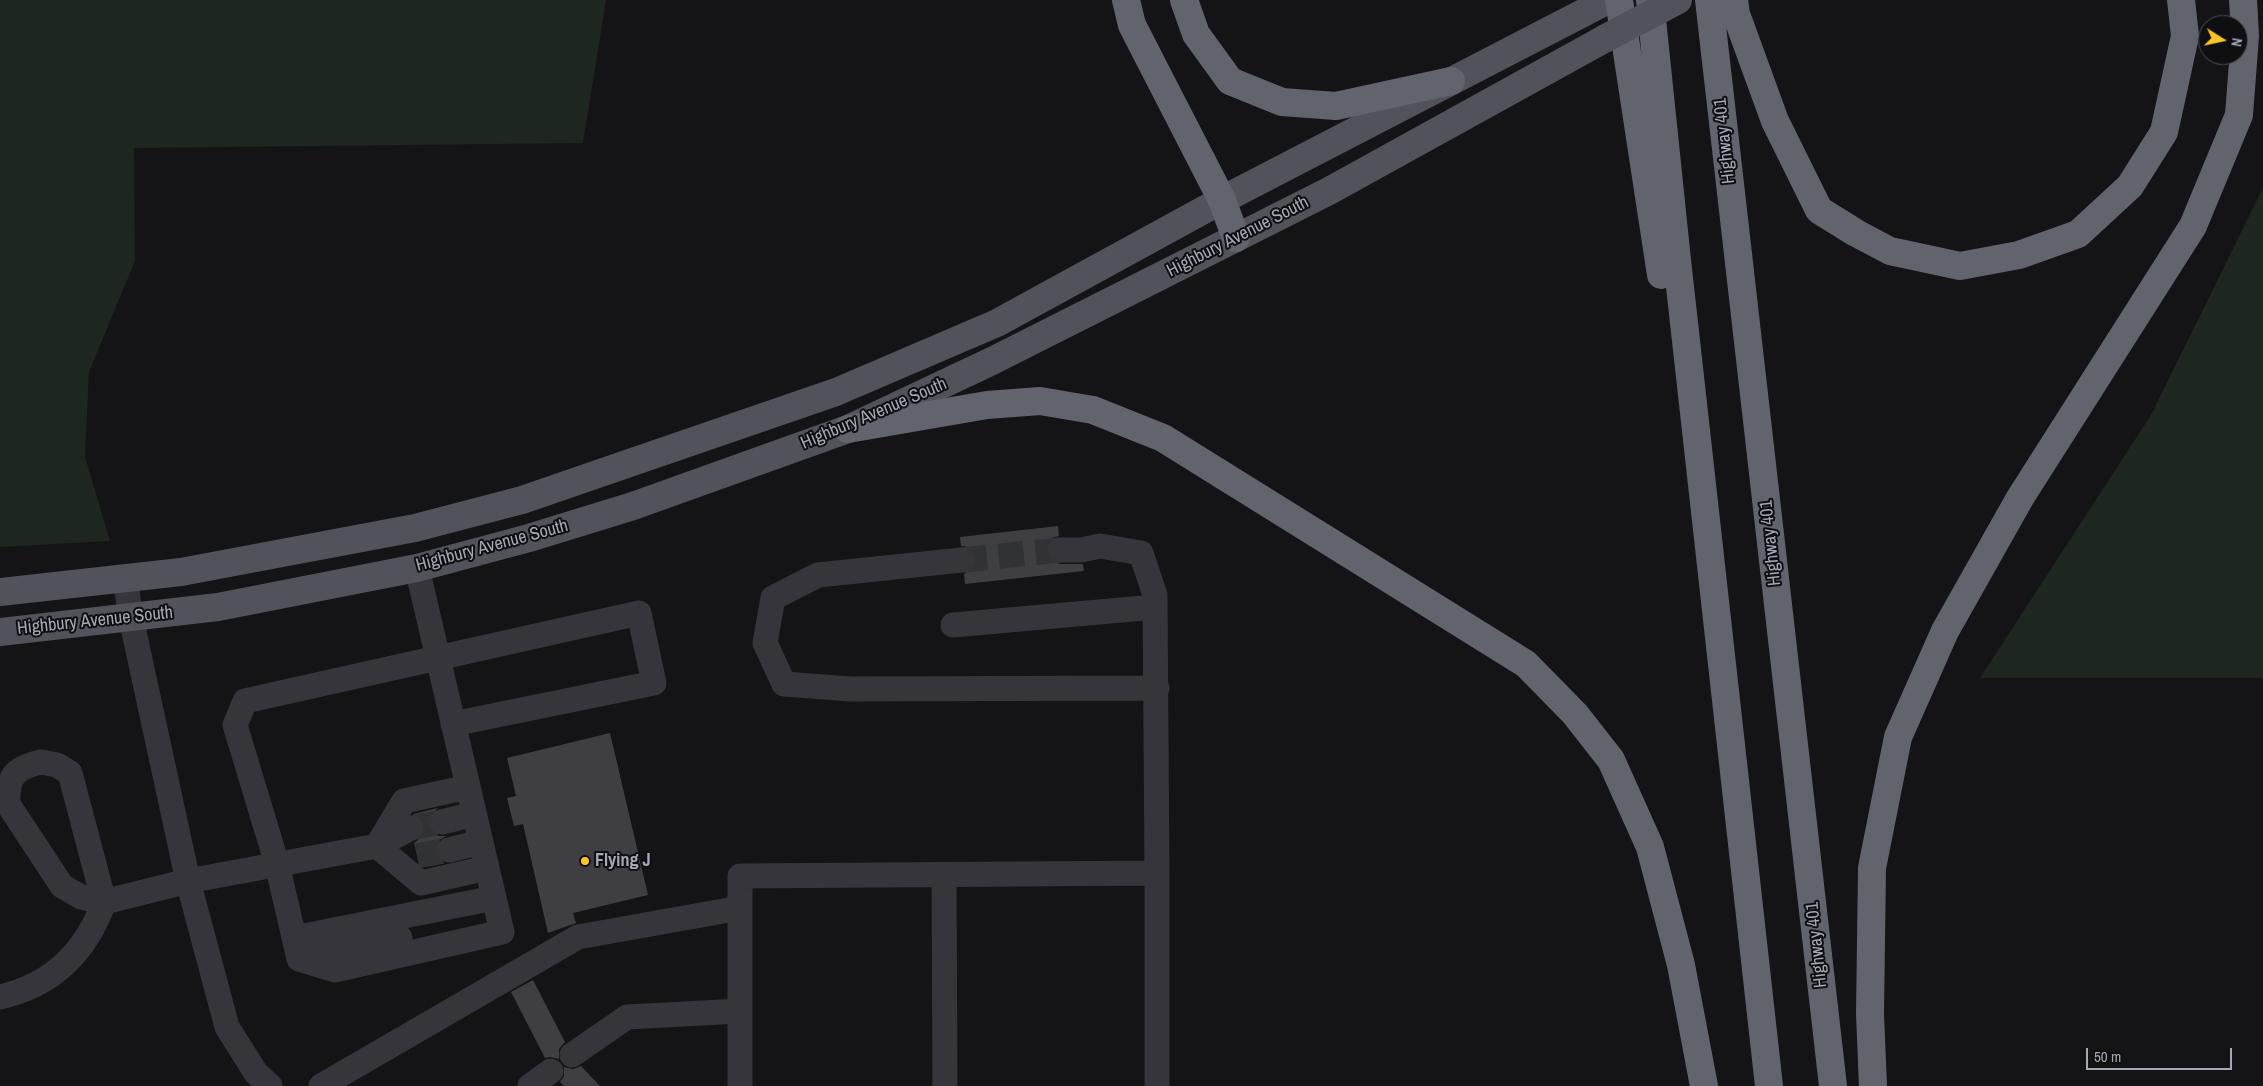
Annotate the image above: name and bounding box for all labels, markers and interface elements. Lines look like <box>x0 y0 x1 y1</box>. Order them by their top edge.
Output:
north arrow <box>2198 15 2248 65</box>
text: N <box>2227 37 2246 48</box>
street label: Highway 401 <box>1710 97 1740 185</box>
street label: Highbury Avenue South <box>1163 192 1313 282</box>
street label: Highbury Avenue South <box>798 373 950 455</box>
street label: Highway 401 <box>1756 499 1786 587</box>
street label: Highbury Avenue South <box>414 515 570 577</box>
street label: Highbury Avenue South <box>16 602 174 640</box>
place label: Flying J <box>595 850 651 872</box>
marker: Flying J <box>579 855 591 867</box>
street label: Highway 401 <box>1802 901 1832 989</box>
scale bar <box>2088 1038 2234 1070</box>
text: 50 m <box>2094 1046 2121 1067</box>

